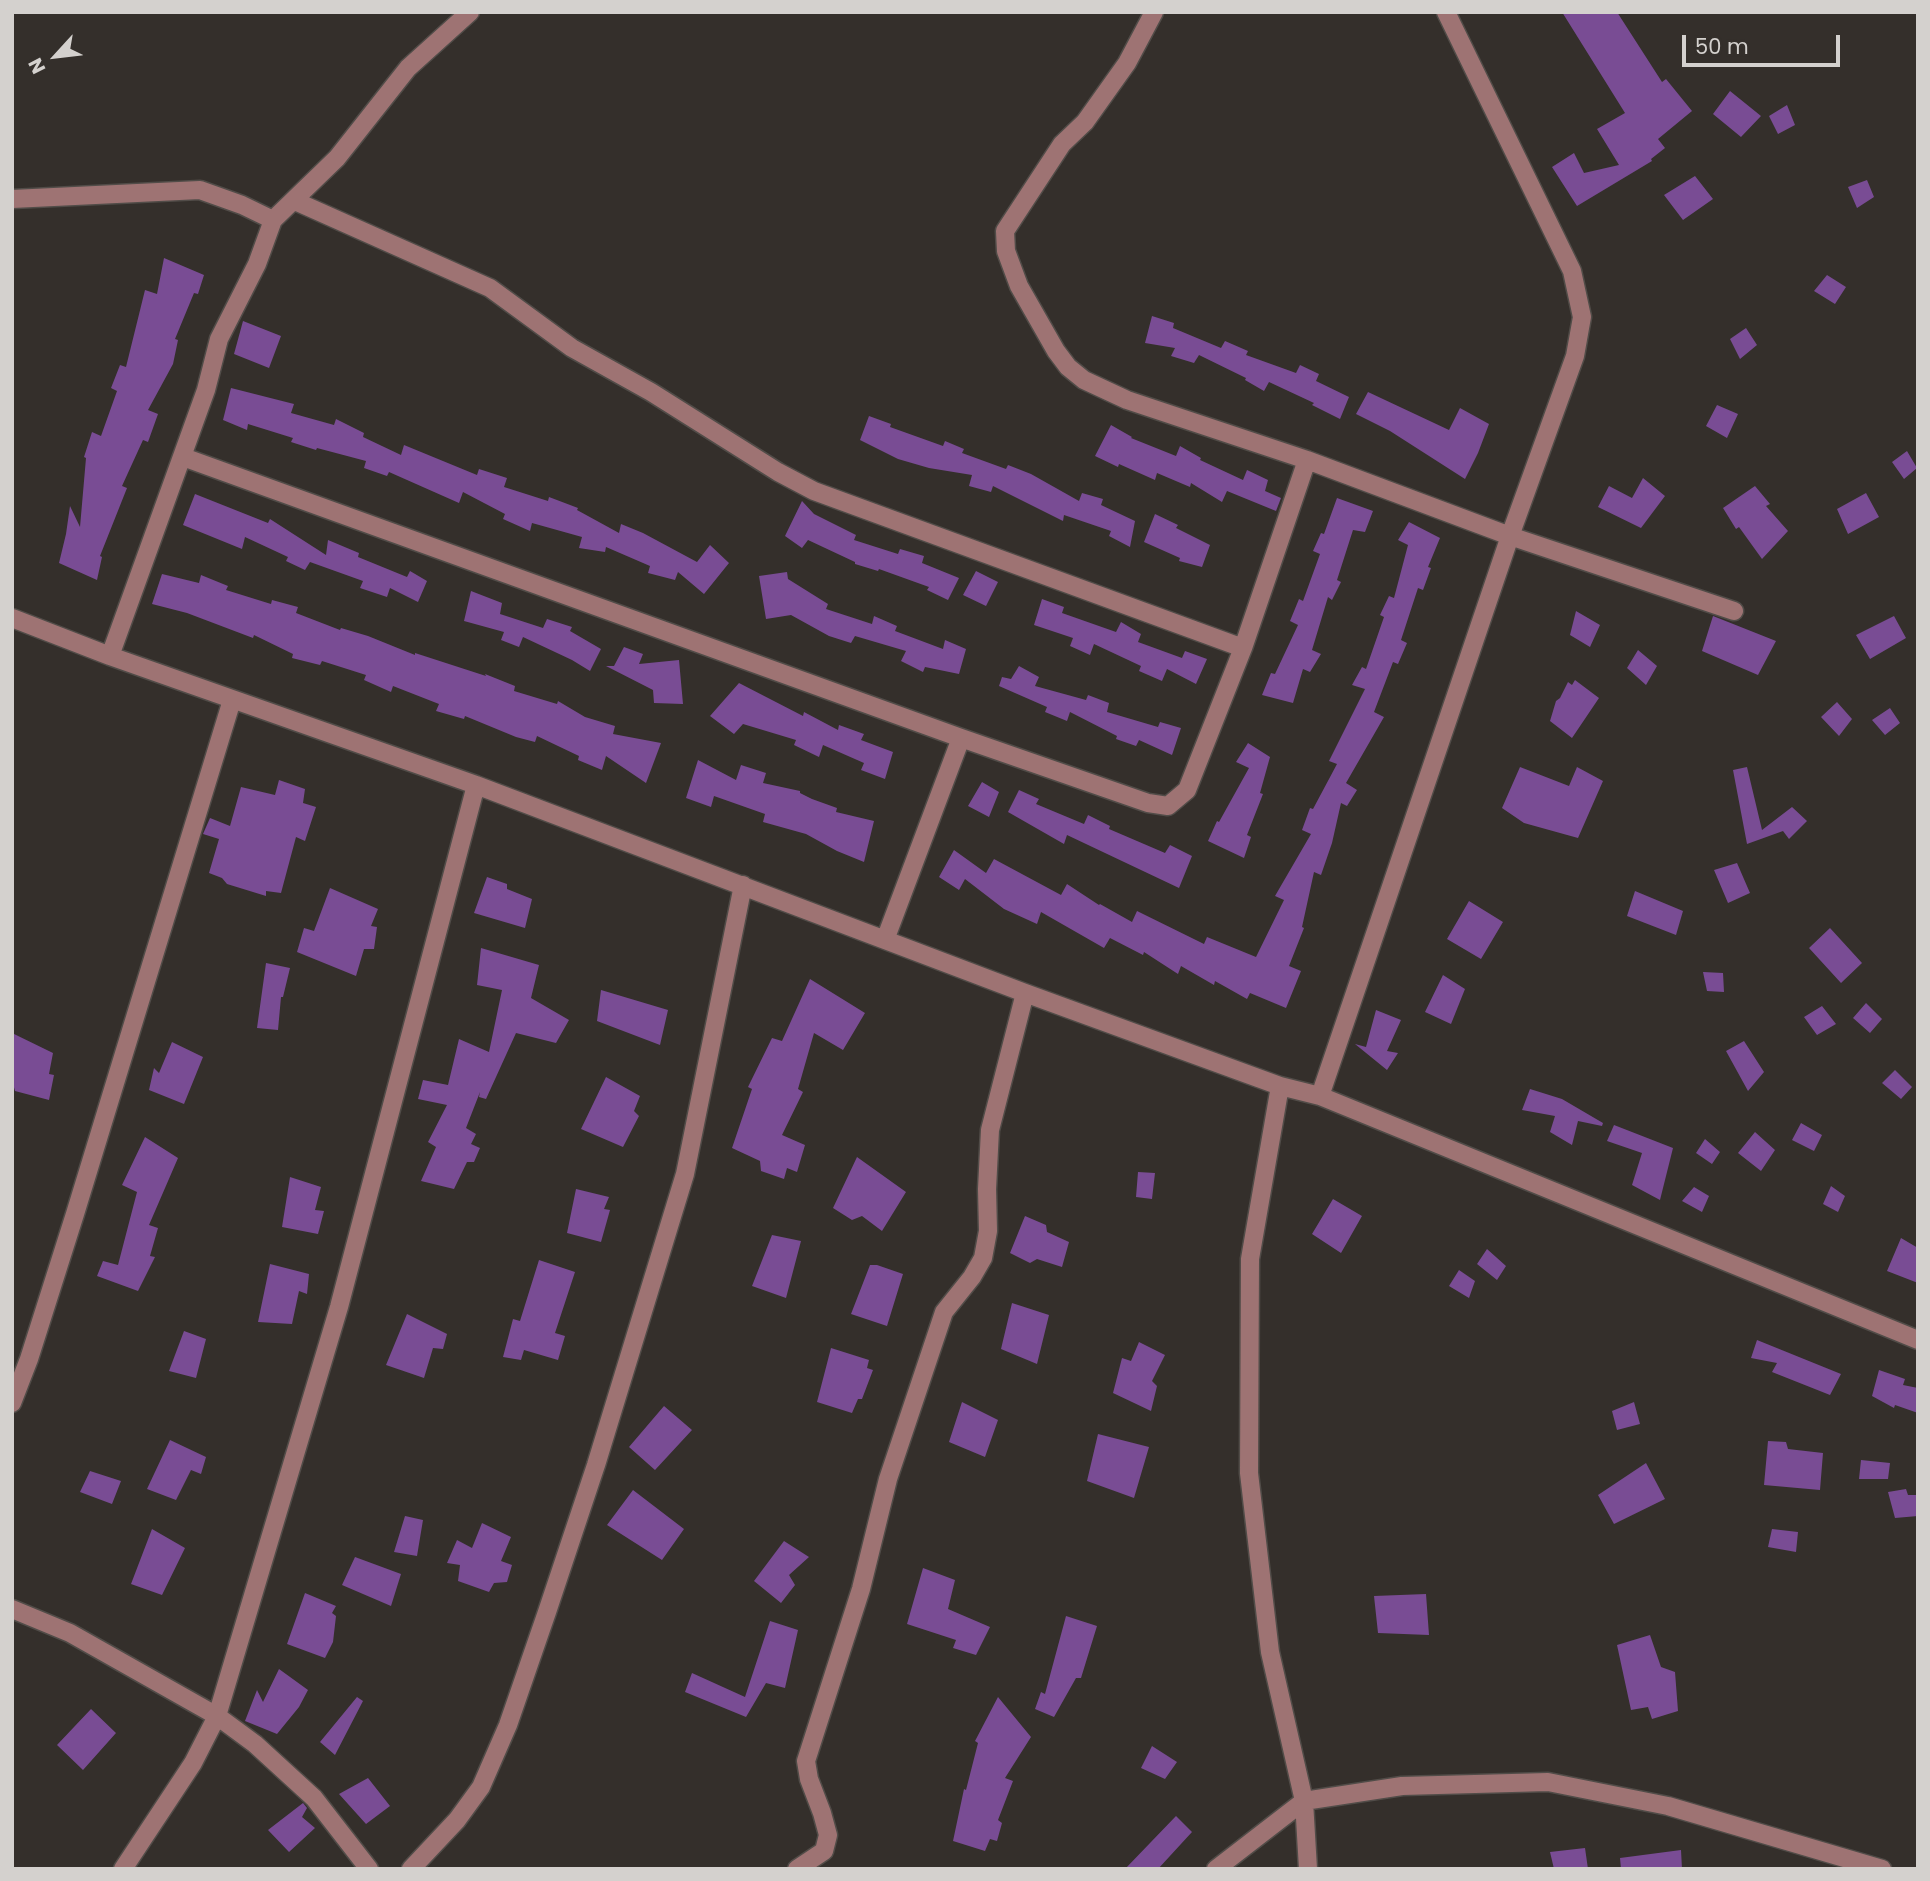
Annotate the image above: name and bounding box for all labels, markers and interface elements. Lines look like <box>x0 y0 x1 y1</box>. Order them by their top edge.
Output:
north arrow <box>21 21 91 91</box>
scale bar <box>1685 21 1842 65</box>
text: 50 m <box>1695 32 1749 61</box>
text: N <box>22 53 52 78</box>

